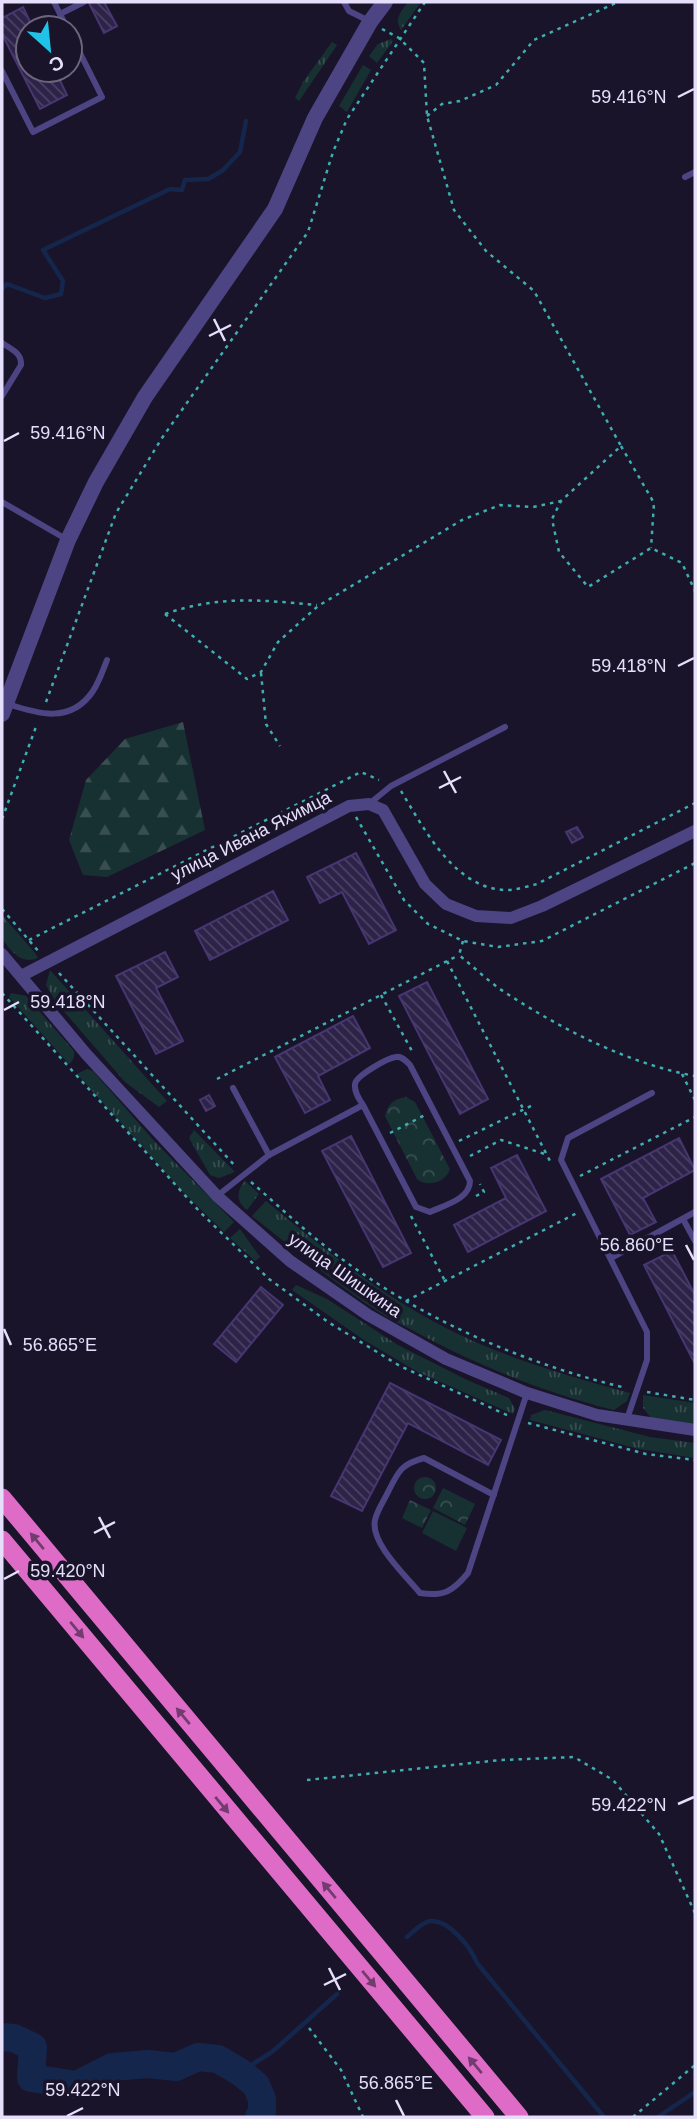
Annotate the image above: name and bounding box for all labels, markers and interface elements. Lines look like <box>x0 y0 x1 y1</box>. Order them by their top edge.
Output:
north arrow <box>14 14 84 84</box>
text: С <box>45 51 67 76</box>
text: 59.416°N <box>591 87 667 107</box>
text: 59.416°N <box>30 423 106 443</box>
text: 59.418°N <box>591 656 667 676</box>
street label: улица Ивана Яхимца <box>168 787 335 885</box>
text: 59.418°N <box>30 992 106 1012</box>
street label: улица Шишкина <box>285 1229 406 1322</box>
text: 56.860°E <box>600 1235 674 1255</box>
text: 56.865°E <box>23 1335 97 1355</box>
one-way arrow <box>30 1532 45 1550</box>
text: 59.420°N <box>30 1561 106 1581</box>
one-way arrow <box>69 1622 84 1639</box>
one-way arrow <box>176 1707 191 1724</box>
text: 59.422°N <box>591 1795 667 1815</box>
one-way arrow <box>214 1796 230 1814</box>
one-way arrow <box>322 1882 337 1899</box>
one-way arrow <box>361 1971 376 1988</box>
one-way arrow <box>468 2056 483 2073</box>
text: 56.865°E <box>359 2073 433 2093</box>
text: 59.422°N <box>45 2080 121 2100</box>

